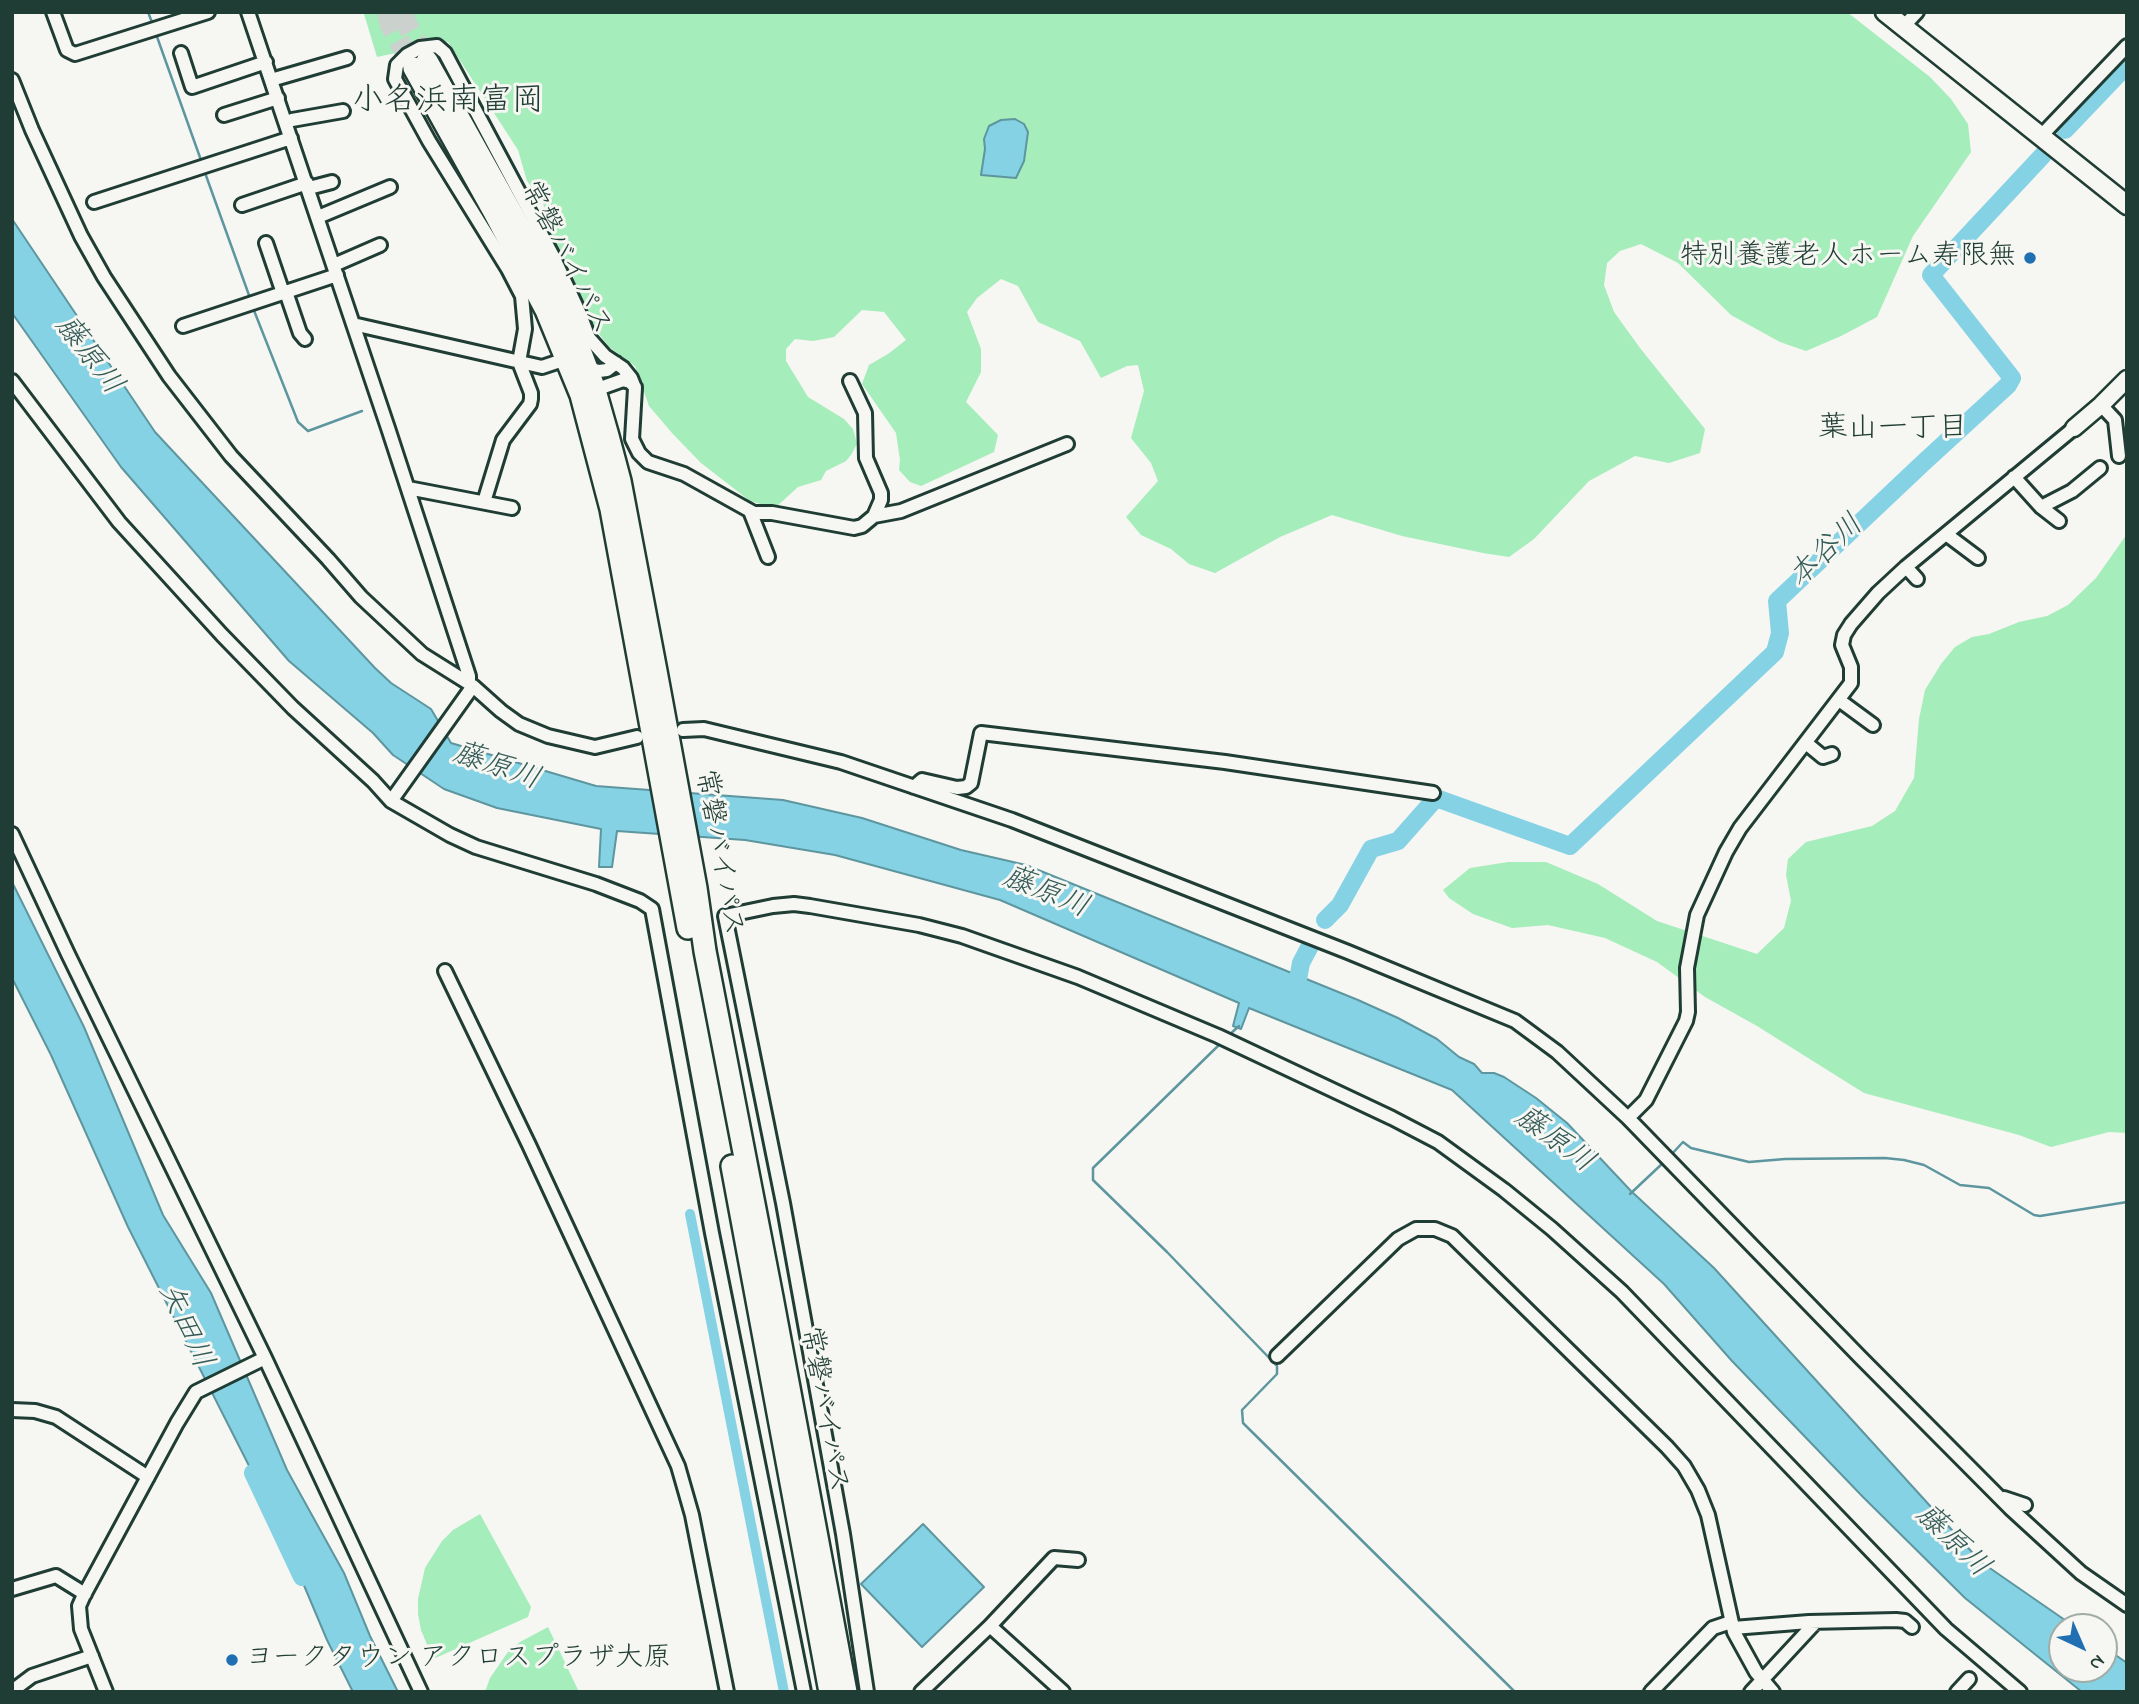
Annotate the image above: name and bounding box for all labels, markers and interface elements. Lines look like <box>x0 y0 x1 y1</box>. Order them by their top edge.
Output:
district label: 小名浜南富岡 <box>352 85 544 123</box>
street label: 常磐バイパス <box>511 177 617 341</box>
place label: 特別養護老人ホーム寿限無 <box>1680 241 2016 275</box>
marker: 特別養護老人ホーム寿限無 <box>2022 250 2038 266</box>
water label: 藤原川 <box>45 310 129 404</box>
district label: 葉山一丁目 <box>1818 413 1968 449</box>
water label: 本谷川 <box>1783 509 1873 597</box>
water label: 藤原川 <box>448 737 544 801</box>
street label: 常磐バイパス <box>686 767 748 939</box>
water label: 藤原川 <box>997 861 1093 929</box>
water label: 藤原川 <box>1506 1101 1600 1183</box>
water label: 矢田川 <box>148 1279 218 1375</box>
street label: 常磐バイパス <box>791 1324 853 1496</box>
water label: 藤原川 <box>1906 1499 1996 1587</box>
north arrow <box>2048 1613 2118 1683</box>
place label: ヨークタウン アクロスプラザ大原 <box>246 1643 671 1677</box>
text: N <box>2083 1648 2111 1676</box>
marker: ヨークタウン アクロスプラザ大原 <box>224 1652 240 1668</box>

